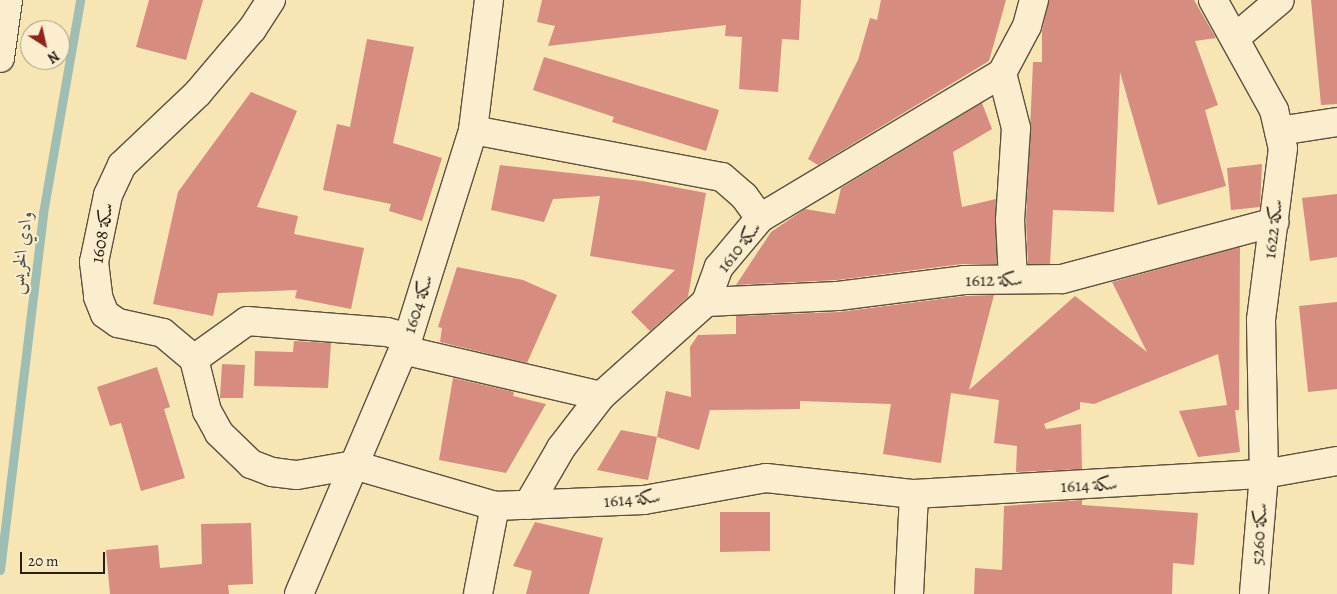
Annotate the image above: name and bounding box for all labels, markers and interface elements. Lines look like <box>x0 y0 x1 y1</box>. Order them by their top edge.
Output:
north arrow <box>20 20 70 70</box>
text: N <box>44 46 63 68</box>
street label: سكة 1622 <box>1259 198 1287 260</box>
street label: سكة 1608 <box>86 201 118 265</box>
water label: وادي الخريس <box>6 210 38 296</box>
street label: سكة 1610 <box>713 217 765 277</box>
street label: سكة 1612 <box>965 269 1023 291</box>
street label: سكة 1604 <box>398 272 438 336</box>
street label: سكة 1614 <box>1060 473 1118 497</box>
street label: سكة 1614 <box>603 486 661 512</box>
street label: سكة 5260 <box>1246 502 1272 566</box>
scale bar <box>22 542 108 574</box>
text: 20 m <box>28 551 59 571</box>

